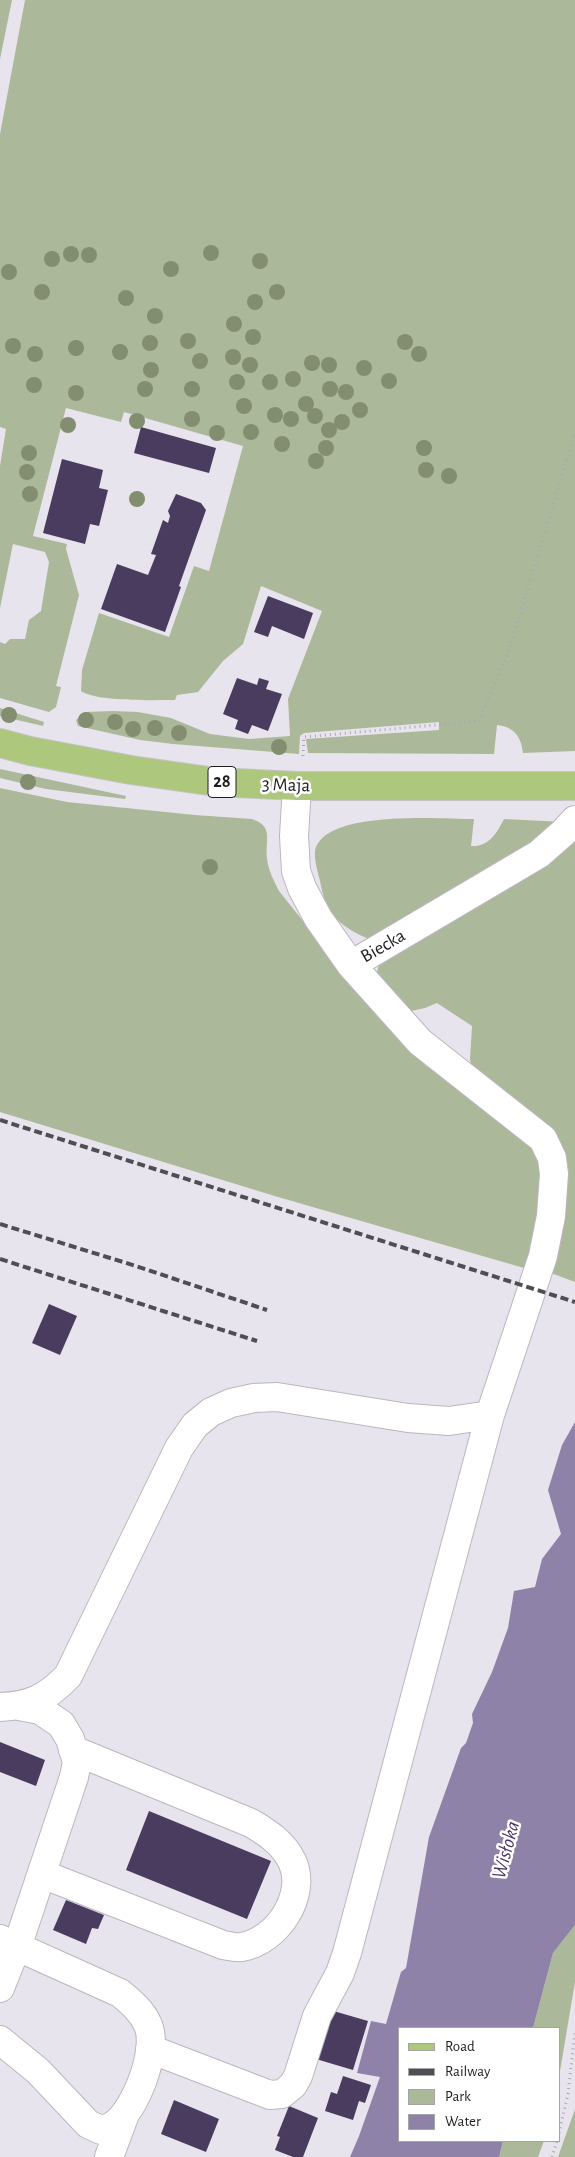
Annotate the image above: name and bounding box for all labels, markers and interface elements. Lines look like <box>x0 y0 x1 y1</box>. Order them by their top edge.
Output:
road number: 28 <box>208 766 236 798</box>
street label: 3 Maja <box>261 773 311 797</box>
street label: Biecka <box>357 924 409 968</box>
water label: Wisłoka <box>487 1819 525 1881</box>
legend <box>398 2027 560 2142</box>
text: Road <box>445 2039 475 2054</box>
text: Railway <box>445 2064 490 2079</box>
text: Park <box>445 2089 471 2104</box>
text: Water <box>445 2114 481 2129</box>

